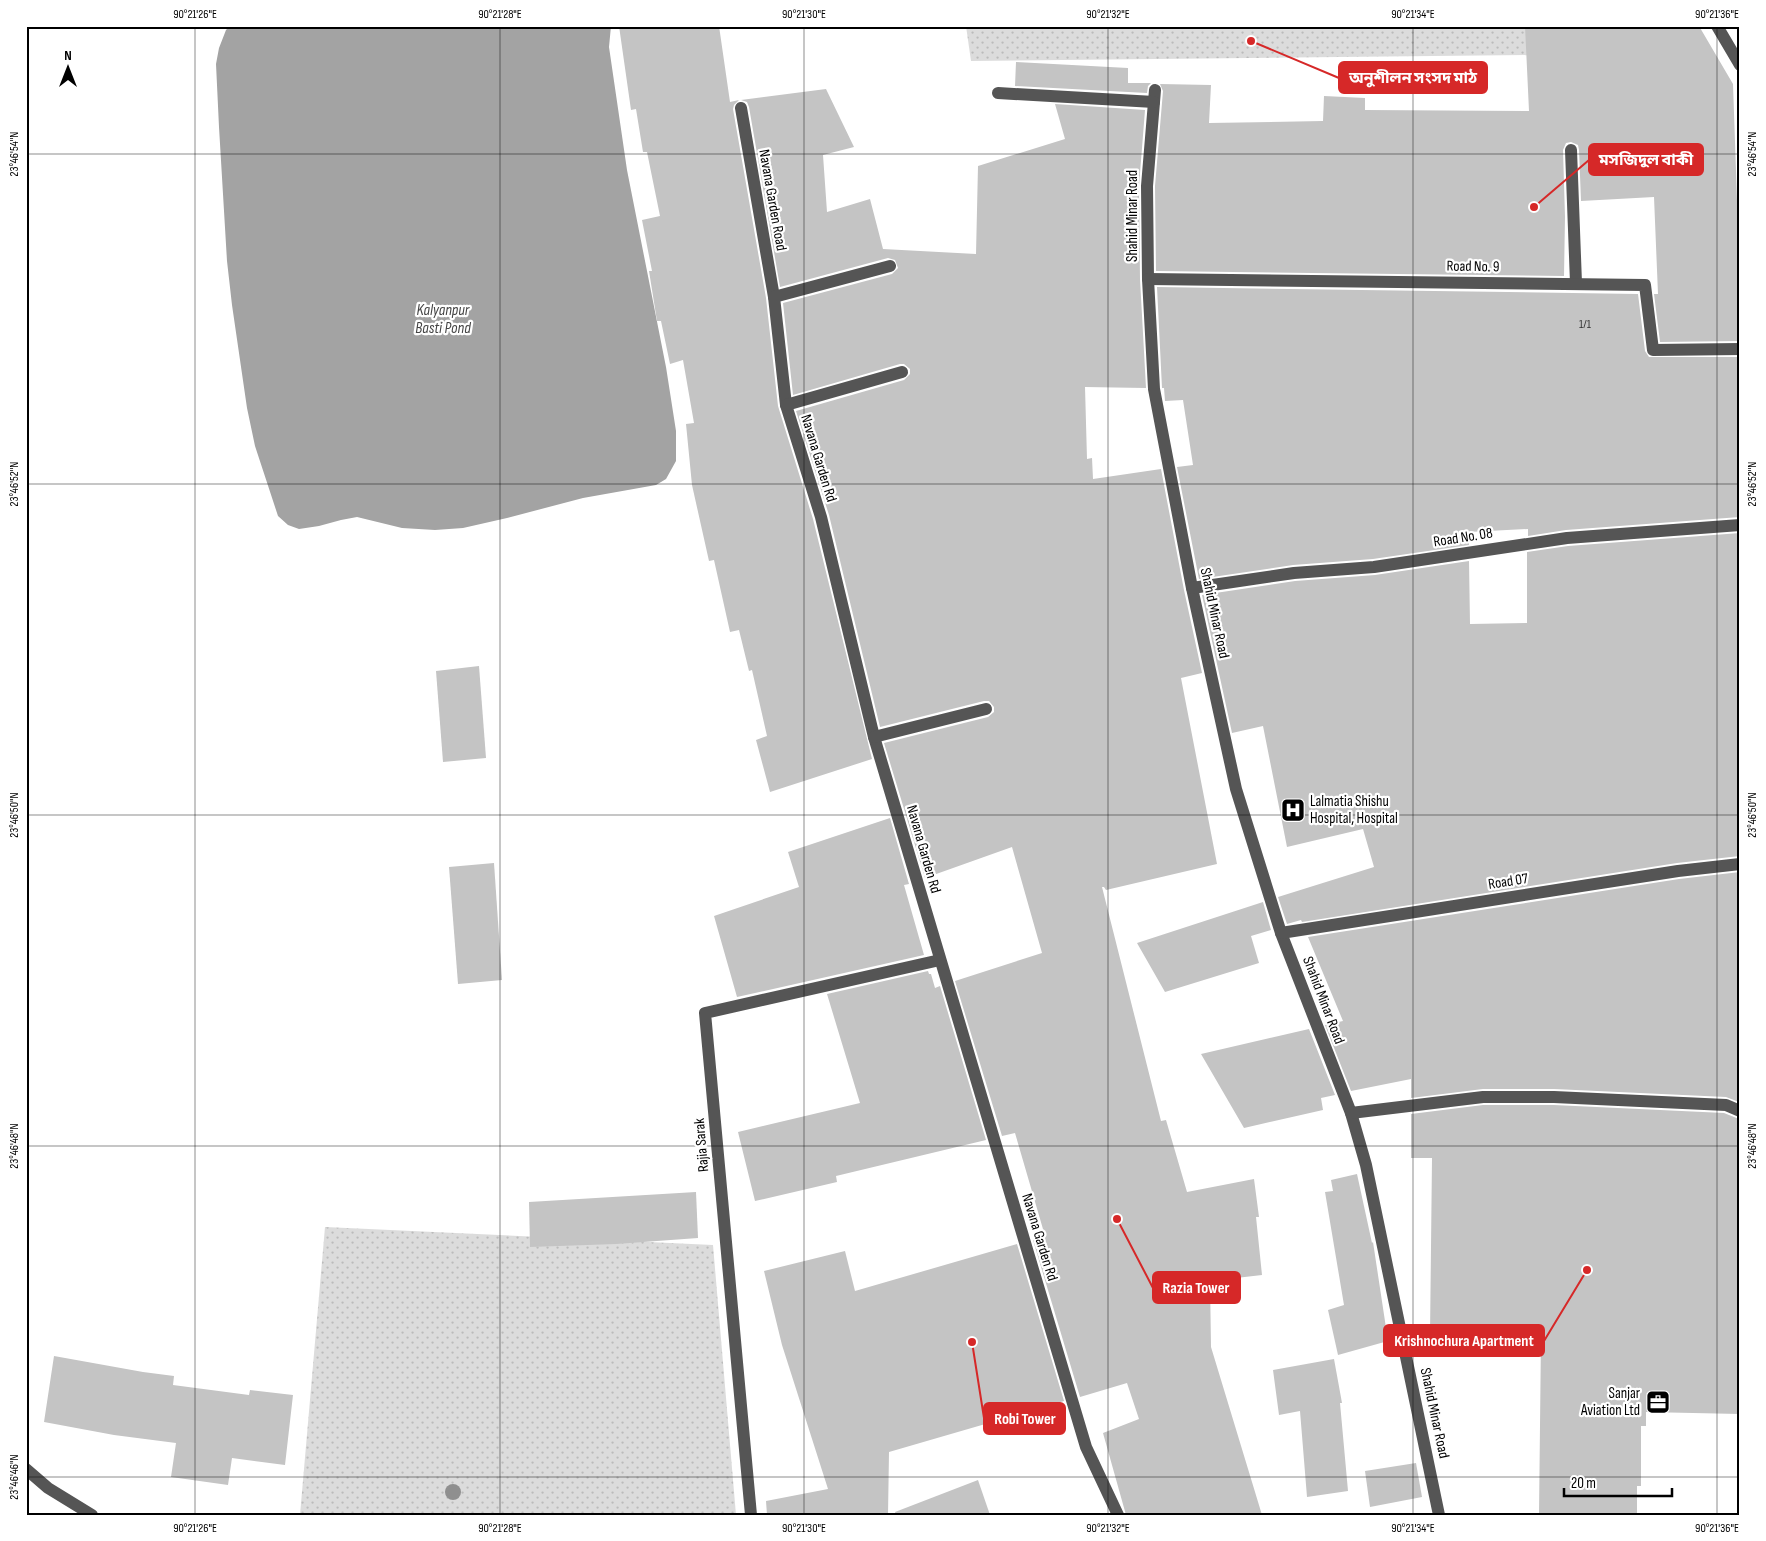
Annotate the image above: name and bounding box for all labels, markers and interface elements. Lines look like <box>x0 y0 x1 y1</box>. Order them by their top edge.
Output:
text: 90°21'26"E <box>173 7 217 22</box>
text: 90°21'28"E <box>478 7 522 22</box>
text: 90°21'30"E <box>782 7 826 22</box>
text: 90°21'32"E <box>1086 7 1130 22</box>
text: 90°21'34"E <box>1391 7 1435 22</box>
text: 90°21'36"E <box>1695 7 1739 22</box>
north arrow <box>42 42 92 92</box>
text: N <box>64 47 72 64</box>
callout: অনুশীলন সংসদ মাঠ <box>1339 62 1487 93</box>
text: অনুশীলন সংসদ মাঠ <box>1348 68 1478 88</box>
text: 23°46'54"N <box>7 132 22 176</box>
text: 23°46'54"N <box>1745 132 1760 176</box>
callout: মসজিদুল বাকী <box>1589 144 1703 175</box>
street label: Navana Garden Road <box>754 148 791 252</box>
text: মসজিদুল বাকী <box>1598 151 1694 170</box>
street label: Shahid Minar Road <box>1123 170 1142 262</box>
street label: Road No. 9 <box>1446 257 1500 276</box>
water label: Kalyanpur Basti Pond <box>415 301 471 338</box>
house number: 1/1 <box>1579 317 1592 332</box>
street label: Navana Garden Rd <box>796 412 841 504</box>
text: 23°46'52"N <box>7 462 22 506</box>
text: 23°46'52"N <box>1745 462 1760 506</box>
street label: Road No. 08 <box>1432 523 1494 552</box>
street label: Shahid Minar Road <box>1196 566 1233 660</box>
text: 23°46'50"N <box>7 792 22 838</box>
place label: Lalmatia Shishu Hospital, Hospital <box>1310 792 1398 828</box>
text: 23°46'50"N <box>1745 792 1760 838</box>
hospital icon: Lalmatia Shishu Hospital, Hospital <box>1280 797 1306 823</box>
street label: Navana Garden Rd <box>902 803 945 895</box>
street label: Road 07 <box>1487 869 1529 894</box>
street label: Shahid Minar Road <box>1298 954 1349 1047</box>
street label: Rajia Sarak <box>690 1117 713 1173</box>
text: 23°46'48"N <box>7 1123 22 1169</box>
text: 23°46'48"N <box>1745 1123 1760 1169</box>
street label: Navana Garden Rd <box>1017 1191 1062 1283</box>
callout: Razia Tower <box>1153 1272 1240 1303</box>
text: Razia Tower <box>1163 1279 1230 1298</box>
callout: Krishnochura Apartment <box>1384 1325 1544 1356</box>
text: Krishnochura Apartment <box>1394 1332 1534 1351</box>
street label: Shahid Minar Road <box>1416 1366 1453 1460</box>
place label: Sanjar Aviation Ltd <box>1580 1384 1641 1420</box>
office icon: Sanjar Aviation Ltd <box>1645 1389 1671 1415</box>
callout: Robi Tower <box>984 1403 1065 1434</box>
text: Robi Tower <box>994 1410 1056 1429</box>
text: 23°46'46"N <box>7 1454 22 1500</box>
scale bar <box>1564 1466 1671 1498</box>
text: 20 m <box>1571 1474 1596 1493</box>
text: 90°21'26"E <box>173 1521 217 1536</box>
text: 90°21'28"E <box>478 1521 522 1536</box>
text: 90°21'30"E <box>782 1521 826 1536</box>
text: 90°21'32"E <box>1086 1521 1130 1536</box>
text: 90°21'34"E <box>1391 1521 1435 1536</box>
text: 90°21'36"E <box>1695 1521 1739 1536</box>

